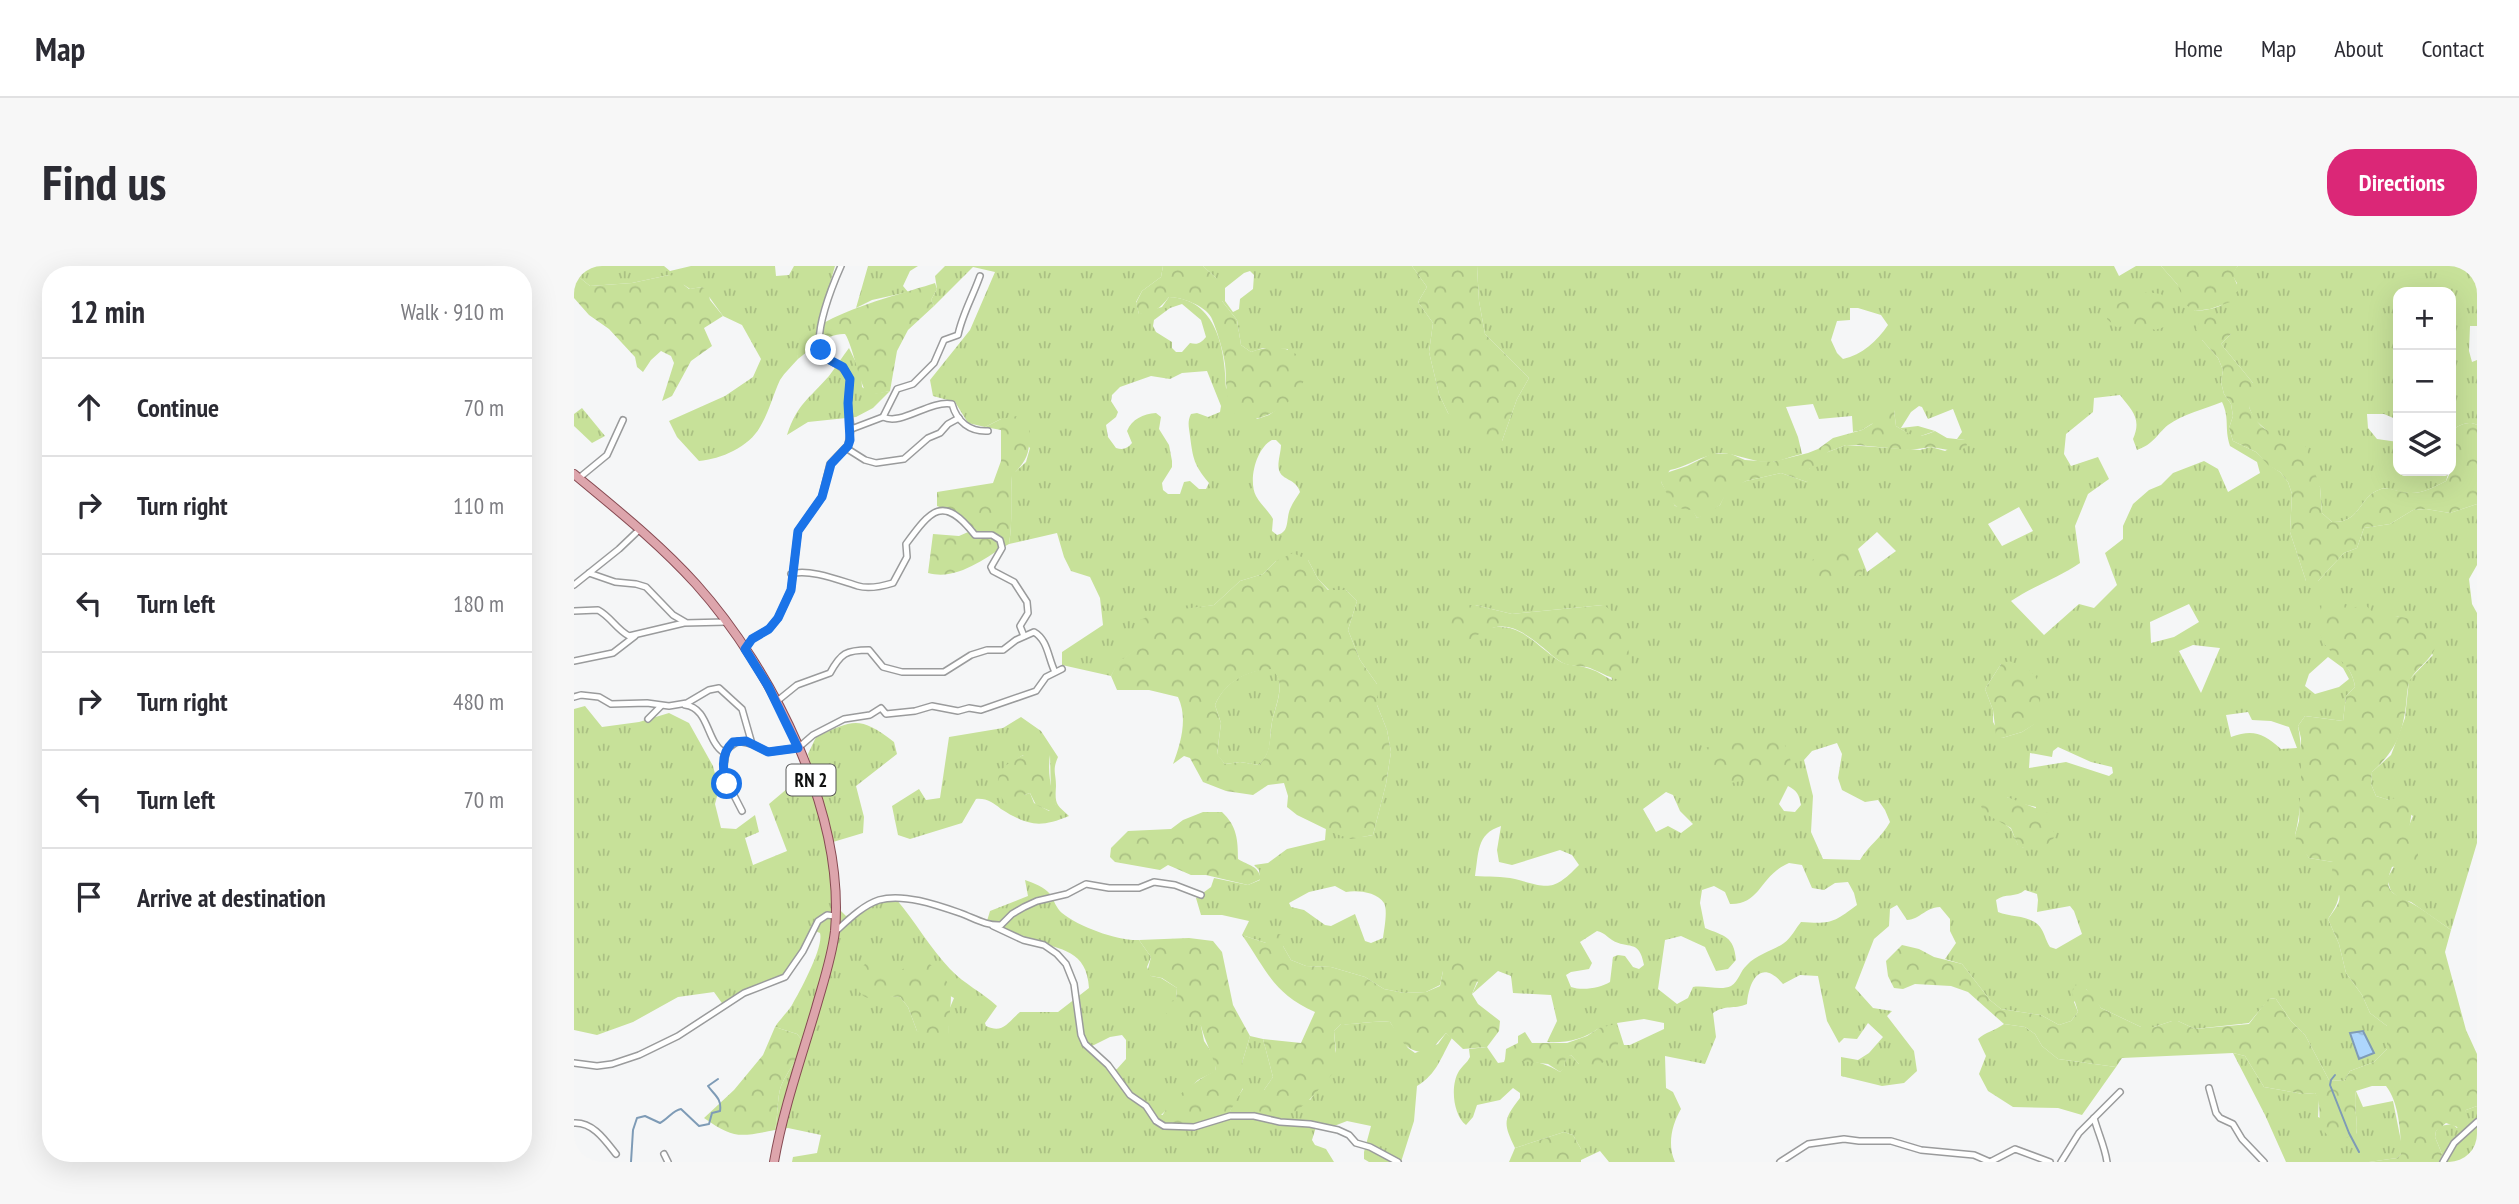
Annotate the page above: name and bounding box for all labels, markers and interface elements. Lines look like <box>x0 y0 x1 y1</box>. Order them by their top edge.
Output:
text: Map <box>35 27 85 70</box>
text: Home <box>2174 33 2223 64</box>
text: Map <box>2261 33 2296 64</box>
text: About <box>2334 33 2383 64</box>
text: Contact <box>2421 33 2484 64</box>
button: Directions <box>2327 149 2477 216</box>
text: Find us <box>42 150 166 214</box>
map controls <box>2393 287 2456 476</box>
button: + <box>2393 287 2456 350</box>
text: 12 min <box>70 292 145 331</box>
text: Walk · 910 m <box>401 297 504 326</box>
route end <box>805 334 836 365</box>
button: − <box>2393 350 2456 413</box>
icon: ahead <box>70 388 108 426</box>
text: Continue <box>137 391 219 424</box>
text: 70 m <box>463 393 504 422</box>
button: layers <box>2393 413 2456 476</box>
icon: right <box>70 486 108 524</box>
text: Turn right <box>137 489 228 522</box>
text: 110 m <box>453 491 504 520</box>
icon: left <box>70 584 108 622</box>
text: Turn left <box>137 587 215 620</box>
text: 180 m <box>453 589 504 618</box>
icon: right <box>70 682 108 720</box>
text: Turn right <box>137 685 228 718</box>
text: 480 m <box>453 687 504 716</box>
road number: RN 2 <box>786 765 836 796</box>
route start <box>711 768 742 799</box>
icon: left <box>70 780 108 818</box>
text: Turn left <box>137 783 215 816</box>
text: 70 m <box>463 785 504 814</box>
icon: arrive <box>70 878 108 916</box>
text: Arrive at destination <box>137 881 326 914</box>

